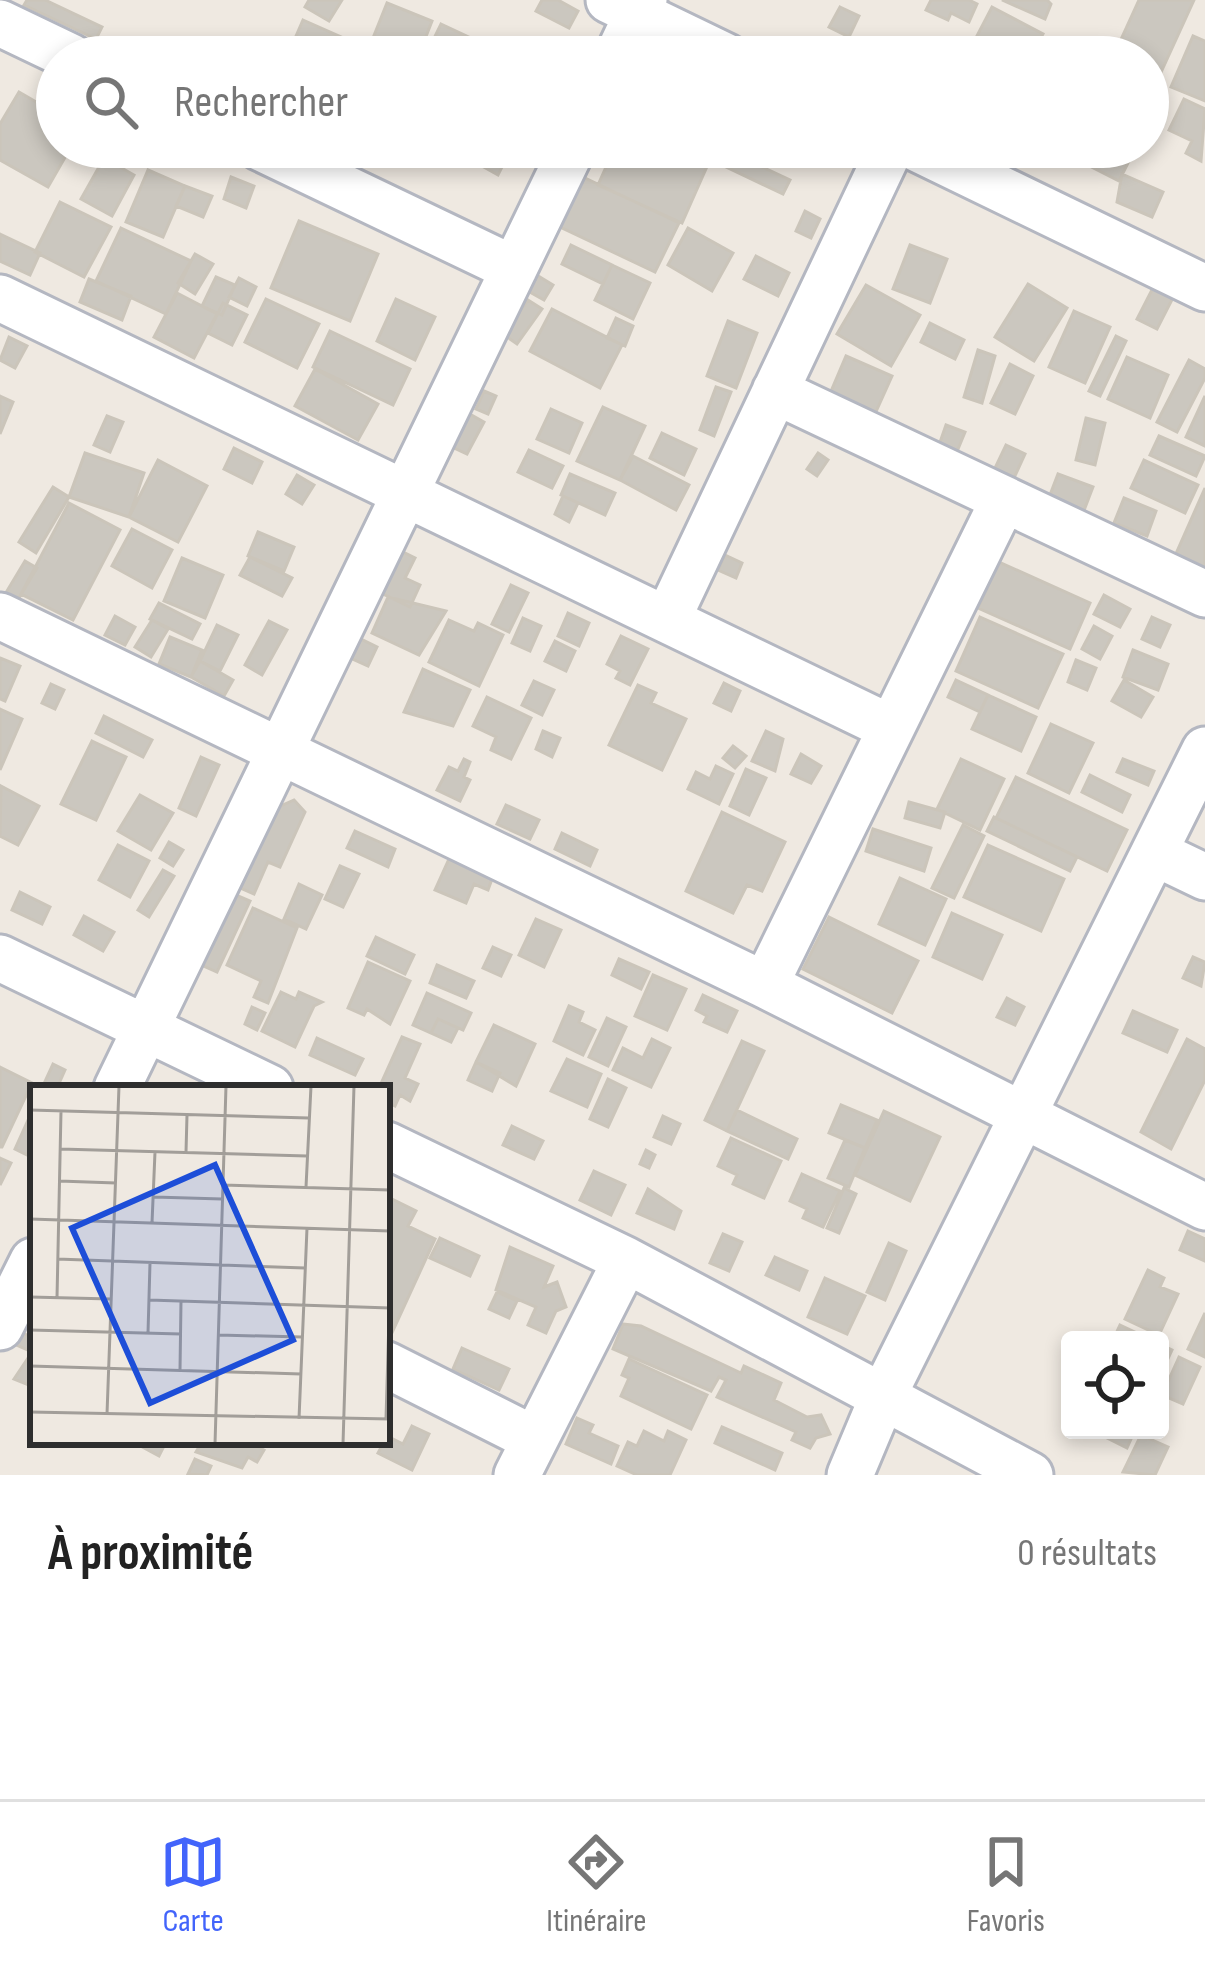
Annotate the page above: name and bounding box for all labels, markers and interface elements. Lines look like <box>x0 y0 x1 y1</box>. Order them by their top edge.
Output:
search box <box>36 36 1169 168</box>
icon: search <box>78 69 144 135</box>
text: Rechercher <box>174 75 348 130</box>
inset map <box>30 1085 390 1445</box>
map controls <box>1061 1331 1169 1439</box>
button: locate <box>1061 1331 1169 1439</box>
text: À proximité <box>48 1523 253 1584</box>
text: 0 résultats <box>1017 1530 1157 1577</box>
tab: Carte <box>160 1829 226 1941</box>
tab: Itinéraire <box>546 1829 647 1941</box>
tab: Favoris <box>967 1829 1045 1941</box>

